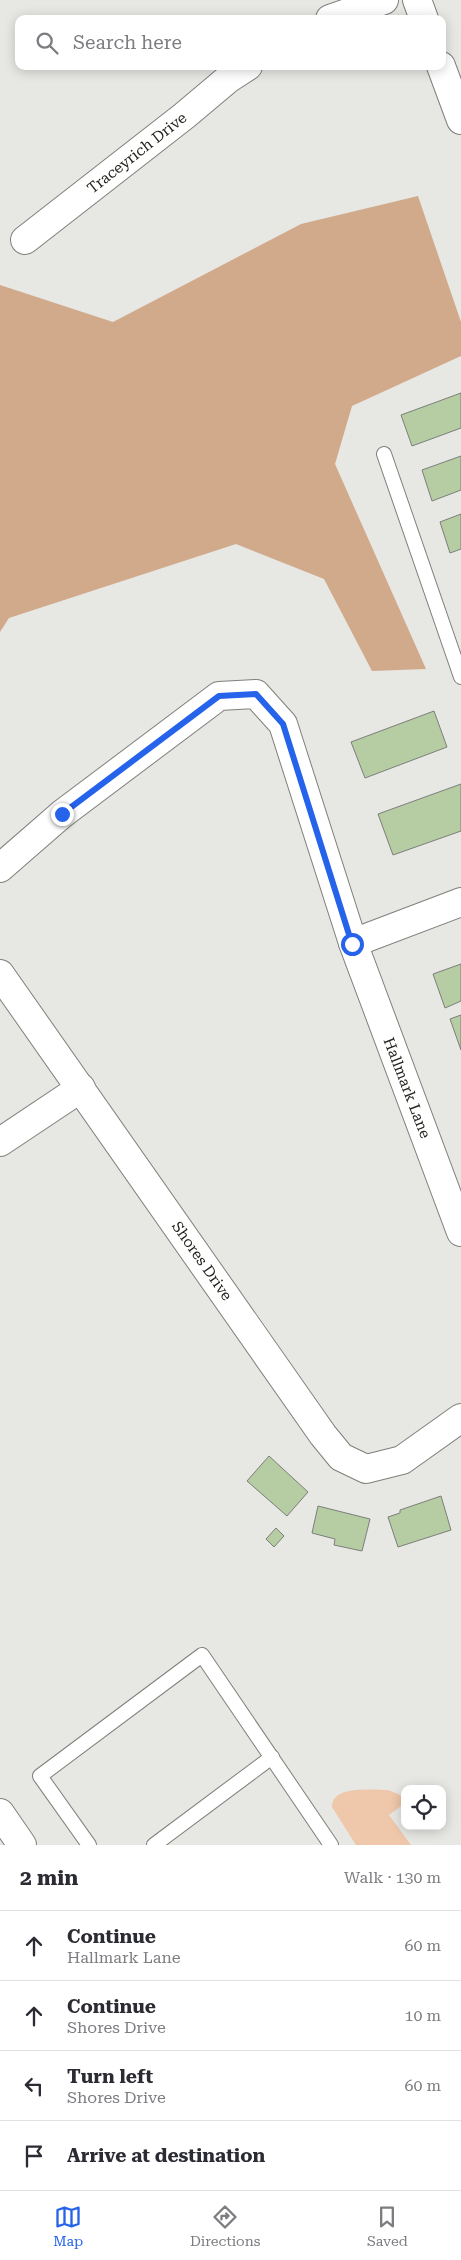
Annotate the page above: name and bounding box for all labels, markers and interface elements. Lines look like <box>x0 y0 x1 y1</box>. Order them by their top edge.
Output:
search box <box>15 15 446 70</box>
icon: search <box>33 29 61 57</box>
text: Search here <box>73 31 182 54</box>
street label: Traceyrich Drive <box>84 109 190 197</box>
route end <box>51 803 74 826</box>
route start <box>341 933 364 956</box>
street label: Hallmark Lane <box>380 1035 434 1141</box>
street label: Shores Drive <box>168 1218 236 1304</box>
map controls <box>401 1785 446 1830</box>
button: locate <box>401 1785 446 1830</box>
text: 2 min <box>20 1866 78 1890</box>
text: Walk · 130 m <box>344 1868 441 1887</box>
text: Continue <box>67 1925 156 1948</box>
icon: ahead <box>20 1932 48 1960</box>
text: 60 m <box>404 1936 441 1955</box>
text: Hallmark Lane <box>67 1948 181 1967</box>
text: Continue <box>67 1995 156 2018</box>
icon: ahead <box>20 2002 48 2030</box>
text: 10 m <box>404 2006 441 2025</box>
text: Shores Drive <box>67 2018 166 2037</box>
text: Turn left <box>67 2065 153 2088</box>
icon: left <box>20 2072 48 2100</box>
text: 60 m <box>404 2076 441 2095</box>
text: Shores Drive <box>67 2088 166 2107</box>
icon: arrive <box>20 2142 48 2170</box>
text: Arrive at destination <box>67 2144 265 2167</box>
tab: Map <box>53 2203 83 2249</box>
tab: Directions <box>190 2203 260 2249</box>
tab: Saved <box>367 2203 408 2249</box>

